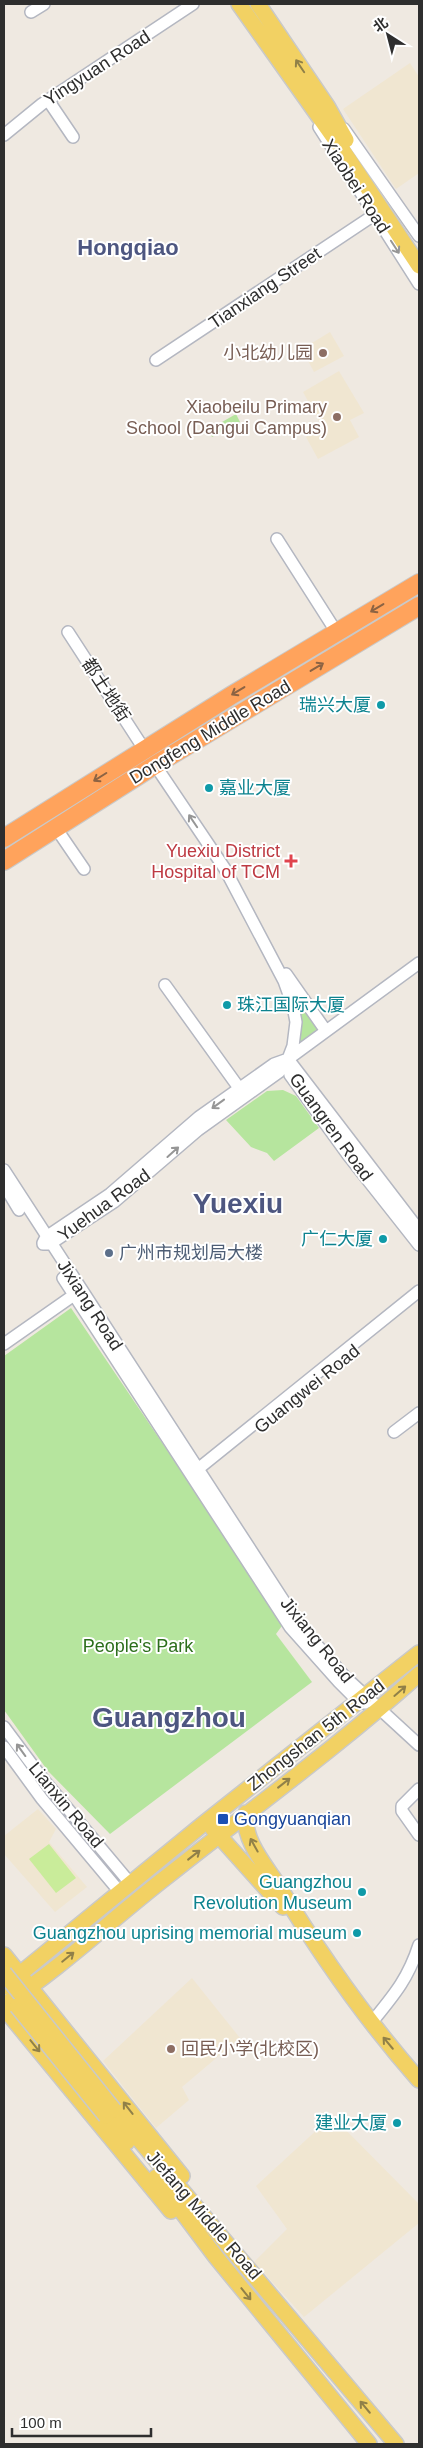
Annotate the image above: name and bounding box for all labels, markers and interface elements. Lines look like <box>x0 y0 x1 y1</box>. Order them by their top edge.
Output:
north arrow <box>363 10 413 60</box>
text: 北 <box>370 14 391 35</box>
street label: Yingyuan Road <box>40 26 154 110</box>
one-way arrow <box>295 59 305 73</box>
street label: Xiaobei Road <box>318 135 394 237</box>
district label: Hongqiao <box>77 235 179 260</box>
one-way arrow <box>390 240 400 254</box>
street label: Tianxiang Street <box>205 243 325 333</box>
place label: 小北幼儿园 <box>223 343 313 363</box>
marker: 小北幼儿园 <box>317 347 329 359</box>
place label: Xiaobeilu Primary School (Dangui Campus) <box>126 397 327 438</box>
marker: Xiaobeilu Primary School (Dangui Campus) <box>331 411 343 423</box>
one-way arrow <box>371 604 385 614</box>
street label: 都土地街 <box>78 654 134 726</box>
one-way arrow <box>309 662 323 672</box>
street label: Dongfeng Middle Road <box>126 676 294 788</box>
one-way arrow <box>231 687 245 697</box>
place label: 瑞兴大厦 <box>299 695 371 715</box>
marker: 瑞兴大厦 <box>375 699 387 711</box>
one-way arrow <box>93 772 107 782</box>
place label: 嘉业大厦 <box>219 778 291 798</box>
marker: 嘉业大厦 <box>203 782 215 794</box>
one-way arrow <box>188 814 199 828</box>
place label: Yuexiu District Hospital of TCM <box>151 841 280 882</box>
marker: Yuexiu District Hospital of TCM <box>284 854 298 868</box>
place label: 珠江国际大厦 <box>237 995 345 1015</box>
marker: 珠江国际大厦 <box>221 999 233 1011</box>
street label: Guangren Road <box>285 1069 377 1185</box>
one-way arrow <box>212 1098 225 1109</box>
one-way arrow <box>166 1146 179 1158</box>
street label: Yuehua Road <box>54 1165 154 1245</box>
district label: Yuexiu <box>193 1188 283 1219</box>
place label: 广仁大厦 <box>301 1229 373 1249</box>
marker: 广仁大厦 <box>377 1233 389 1245</box>
place label: 广州市规划局大楼 <box>119 1243 263 1263</box>
marker: 广州市规划局大楼 <box>103 1247 115 1259</box>
street label: Jixiang Road <box>53 1256 127 1354</box>
street label: Guangwei Road <box>251 1341 363 1437</box>
street label: Jixiang Road <box>276 1593 358 1687</box>
park label: People's Park <box>83 1636 194 1656</box>
street label: Zhongshan 5th Road <box>244 1675 388 1795</box>
one-way arrow <box>394 1685 407 1697</box>
district label: Guangzhou <box>92 1702 246 1733</box>
one-way arrow <box>16 1743 26 1757</box>
street label: Lianxin Road <box>25 1758 107 1852</box>
one-way arrow <box>277 1778 290 1789</box>
place label: Gongyuanqian <box>234 1809 351 1829</box>
marker: Gongyuanqian <box>216 1812 230 1826</box>
one-way arrow <box>249 1838 259 1853</box>
one-way arrow <box>187 1850 201 1860</box>
place label: Guangzhou Revolution Museum <box>193 1872 352 1913</box>
marker: Guangzhou Revolution Museum <box>356 1886 368 1898</box>
place label: Guangzhou uprising memorial museum <box>33 1923 347 1943</box>
marker: Guangzhou uprising memorial museum <box>351 1927 363 1939</box>
one-way arrow <box>61 1952 74 1963</box>
one-way arrow <box>382 2036 393 2049</box>
place label: 回民小学(北校区) <box>181 2039 319 2059</box>
one-way arrow <box>29 2040 40 2053</box>
marker: 回民小学(北校区) <box>165 2043 177 2055</box>
one-way arrow <box>122 2102 133 2115</box>
place label: 建业大厦 <box>315 2113 387 2133</box>
marker: 建业大厦 <box>391 2117 403 2129</box>
street label: Jiefang Middle Road <box>143 2147 265 2283</box>
one-way arrow <box>241 2288 252 2301</box>
one-way arrow <box>359 2400 371 2413</box>
scale bar <box>12 2406 151 2438</box>
text: 100 m <box>20 2414 62 2431</box>

